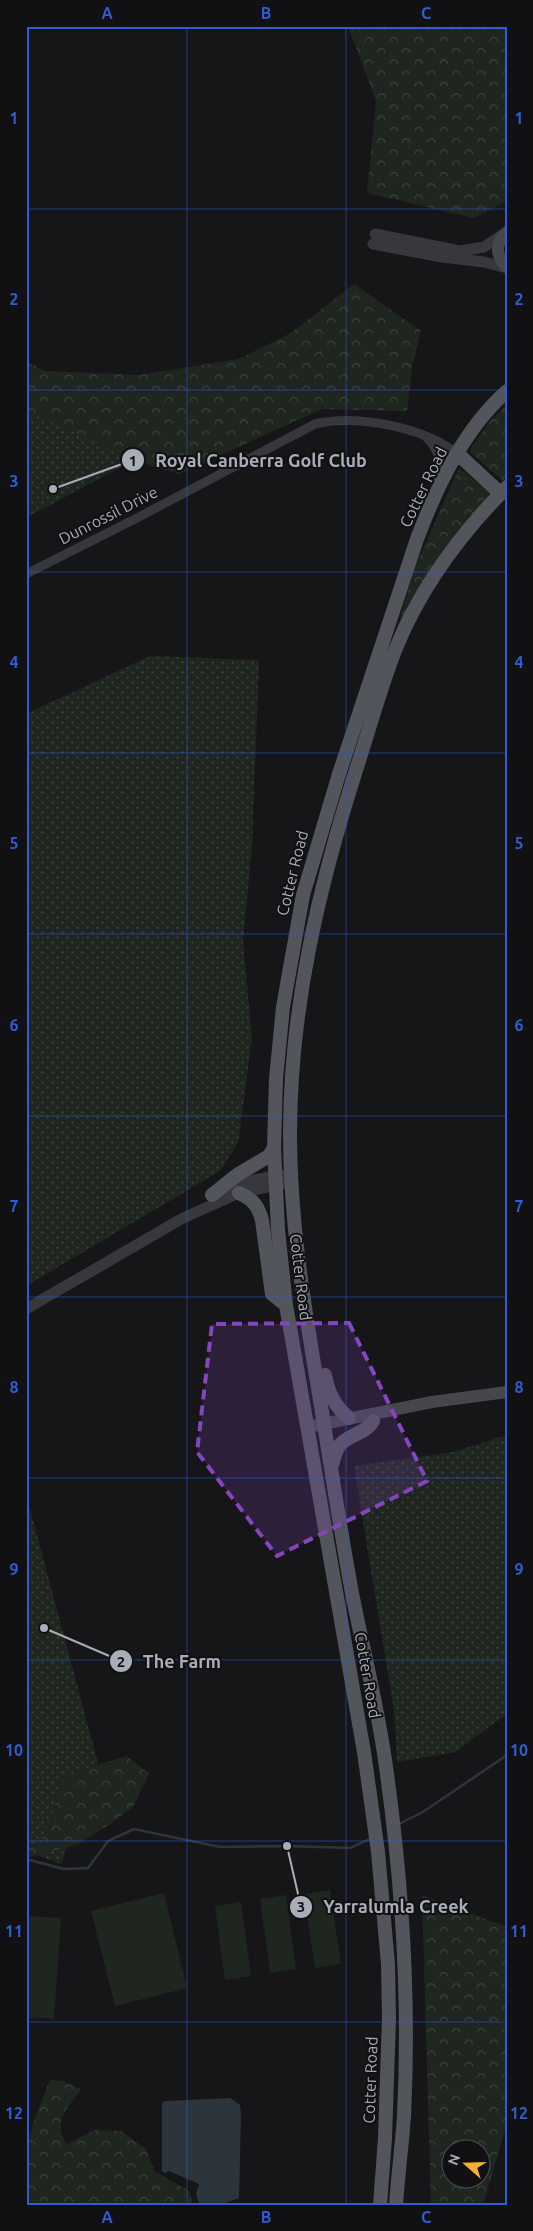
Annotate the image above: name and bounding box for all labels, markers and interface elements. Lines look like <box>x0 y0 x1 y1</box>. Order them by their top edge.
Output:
text: A <box>101 4 113 22</box>
text: B <box>261 4 271 22</box>
text: C <box>421 4 431 22</box>
text: 1 <box>9 109 19 127</box>
text: 1 <box>514 109 524 127</box>
text: 2 <box>9 290 19 308</box>
text: 2 <box>514 290 524 308</box>
callout: Royal Canberra Golf Club <box>121 444 377 477</box>
street label: Cotter Road <box>396 444 450 530</box>
text: Royal Canberra Golf Club <box>155 450 367 470</box>
text: 1 <box>129 452 137 469</box>
text: 3 <box>9 472 19 490</box>
text: 3 <box>514 472 524 490</box>
street label: Dunrossil Drive <box>56 482 160 548</box>
text: 4 <box>9 653 19 671</box>
text: 4 <box>514 653 524 671</box>
street label: Cotter Road <box>273 829 311 917</box>
text: 5 <box>9 834 19 852</box>
text: 5 <box>514 834 524 852</box>
text: 6 <box>9 1016 19 1034</box>
text: 6 <box>514 1016 524 1034</box>
text: 7 <box>9 1197 19 1215</box>
text: 7 <box>514 1197 524 1215</box>
street label: Cotter Road <box>287 1233 315 1321</box>
text: 8 <box>9 1378 19 1396</box>
text: 8 <box>514 1378 524 1396</box>
text: 9 <box>9 1560 19 1578</box>
text: 9 <box>514 1560 524 1578</box>
street label: Cotter Road <box>352 1631 384 1719</box>
callout: The Farm <box>108 1645 231 1678</box>
text: The Farm <box>143 1651 221 1671</box>
text: 2 <box>117 1653 125 1670</box>
text: 10 <box>5 1741 23 1759</box>
text: 10 <box>510 1741 528 1759</box>
callout: Yarralumla Creek <box>289 1890 479 1923</box>
text: Yarralumla Creek <box>323 1896 469 1916</box>
text: 3 <box>297 1898 305 1915</box>
text: 11 <box>5 1922 23 1940</box>
text: 11 <box>510 1922 528 1940</box>
street label: Cotter Road <box>359 2036 381 2124</box>
text: 12 <box>5 2104 23 2122</box>
text: 12 <box>510 2104 528 2122</box>
north arrow <box>440 2138 490 2188</box>
text: N <box>444 2152 463 2167</box>
text: A <box>101 2208 113 2226</box>
text: B <box>261 2208 271 2226</box>
text: C <box>421 2208 431 2226</box>

